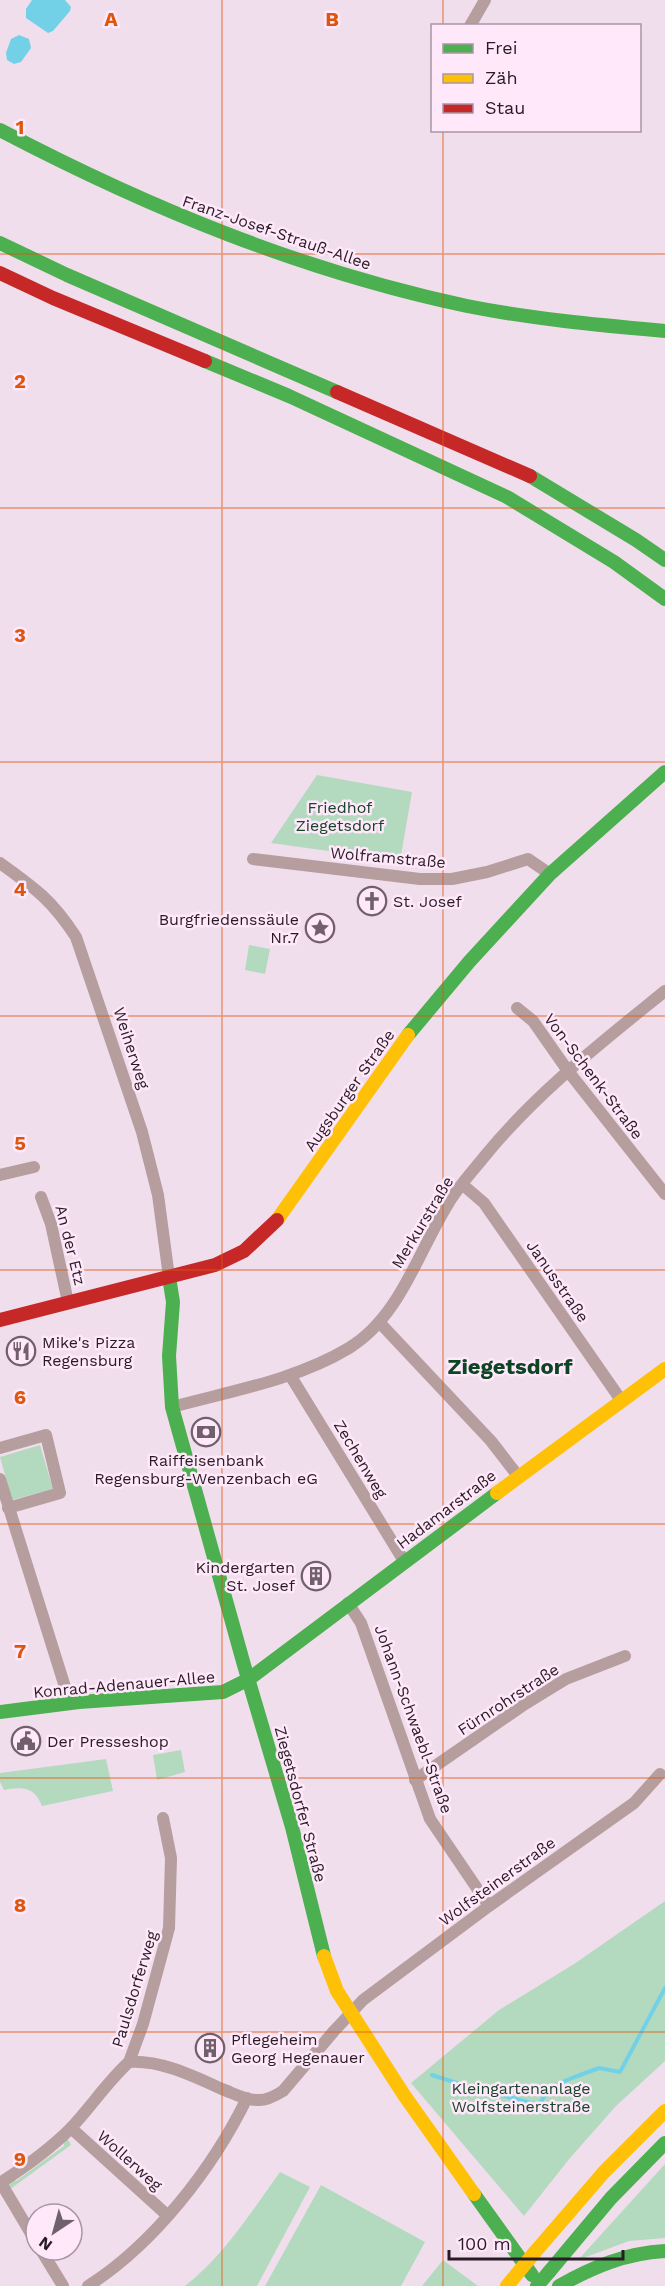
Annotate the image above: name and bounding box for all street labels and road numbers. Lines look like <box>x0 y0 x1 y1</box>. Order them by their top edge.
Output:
street label: Franz-Josef-Strauß-Allee <box>180 191 374 274</box>
street label: Wolframstraße <box>329 843 446 872</box>
street label: Weiherweg <box>109 1005 154 1092</box>
street label: Von-Schenk-Straße <box>540 1010 647 1143</box>
street label: Augsburger Straße <box>300 1026 399 1155</box>
street label: Merkurstraße <box>387 1173 457 1272</box>
street label: An der Etz <box>51 1203 90 1287</box>
street label: Janusstraße <box>522 1237 593 1326</box>
street label: Zechenweg <box>330 1417 392 1502</box>
street label: Hadamarstraße <box>393 1466 500 1553</box>
street label: Johann-Schwaebl-Straße <box>371 1622 456 1816</box>
street label: Fürnrohrstraße <box>454 1660 562 1739</box>
street label: Konrad-Adenauer-Allee <box>32 1667 216 1702</box>
street label: Ziegetsdorfer Straße <box>271 1724 330 1884</box>
street label: Wolfsteinerstraße <box>435 1833 559 1930</box>
street label: Paulsdorferweg <box>108 1928 161 2050</box>
street label: Wollerweg <box>93 2126 166 2195</box>

